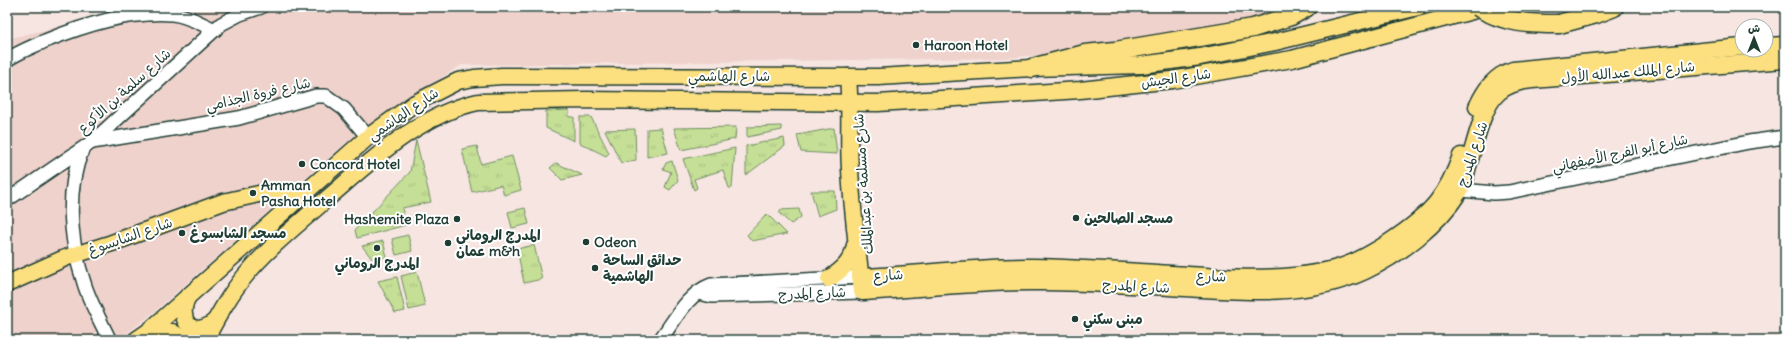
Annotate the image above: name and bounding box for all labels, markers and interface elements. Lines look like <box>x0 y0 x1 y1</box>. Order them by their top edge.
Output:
north arrow <box>1734 18 1774 58</box>
text: ش <box>1748 21 1760 35</box>
place label: Haroon Hotel <box>924 36 1008 54</box>
marker: Haroon Hotel <box>911 40 921 50</box>
street label: شارع سلمة بن الأكوع <box>74 44 176 139</box>
street label: شارع الملك عبدالله الأول <box>1560 57 1696 88</box>
street label: شارع الجيش <box>1140 64 1212 93</box>
street label: شارع الهاشمي <box>688 67 770 89</box>
street label: شارع فروة الجذامي <box>204 73 313 119</box>
street label: شارع الهاشمي <box>364 84 444 148</box>
street label: شارع مسلمة بن عبدالملك <box>849 113 878 255</box>
street label: شارع المدرج <box>1452 119 1492 189</box>
street label: شارع أبو الفرج الأصفهاني <box>1550 130 1690 180</box>
place label: Concord Hotel <box>310 155 400 173</box>
marker: Concord Hotel <box>297 159 307 169</box>
place label: Amman Pasha Hotel <box>261 176 336 210</box>
marker: Amman Pasha Hotel <box>248 188 258 198</box>
place label: مسجد الصالحين <box>1084 209 1173 227</box>
place label: Hashemite Plaza <box>344 210 449 228</box>
street label: شارع الشابسوغ <box>85 213 175 260</box>
marker: مسجد الصالحين <box>1071 213 1081 223</box>
marker: Hashemite Plaza <box>452 214 462 224</box>
place label: مسجد الشابسوغ <box>190 224 286 243</box>
place label: المدرج الروماني عمان m&h <box>456 226 541 260</box>
marker: مسجد الشابسوغ <box>177 228 187 238</box>
place label: Odeon <box>594 233 637 251</box>
marker: Odeon <box>581 237 591 247</box>
marker: المدرج الروماني عمان m&h <box>443 238 453 248</box>
marker: المدرج الروماني <box>372 243 382 253</box>
place label: حدائق الساحة الهاشمية <box>603 251 681 285</box>
place label: المدرج الروماني <box>335 254 420 276</box>
marker: حدائق الساحة الهاشمية <box>590 263 600 273</box>
street label: شارع <box>872 265 904 286</box>
street label: شارع <box>1196 266 1226 287</box>
street label: شارع المدرج <box>1102 275 1170 298</box>
street label: شارع المدرج <box>778 283 846 304</box>
place label: مبنى سكني <box>1083 310 1143 332</box>
marker: مبنى سكني <box>1070 314 1080 324</box>

